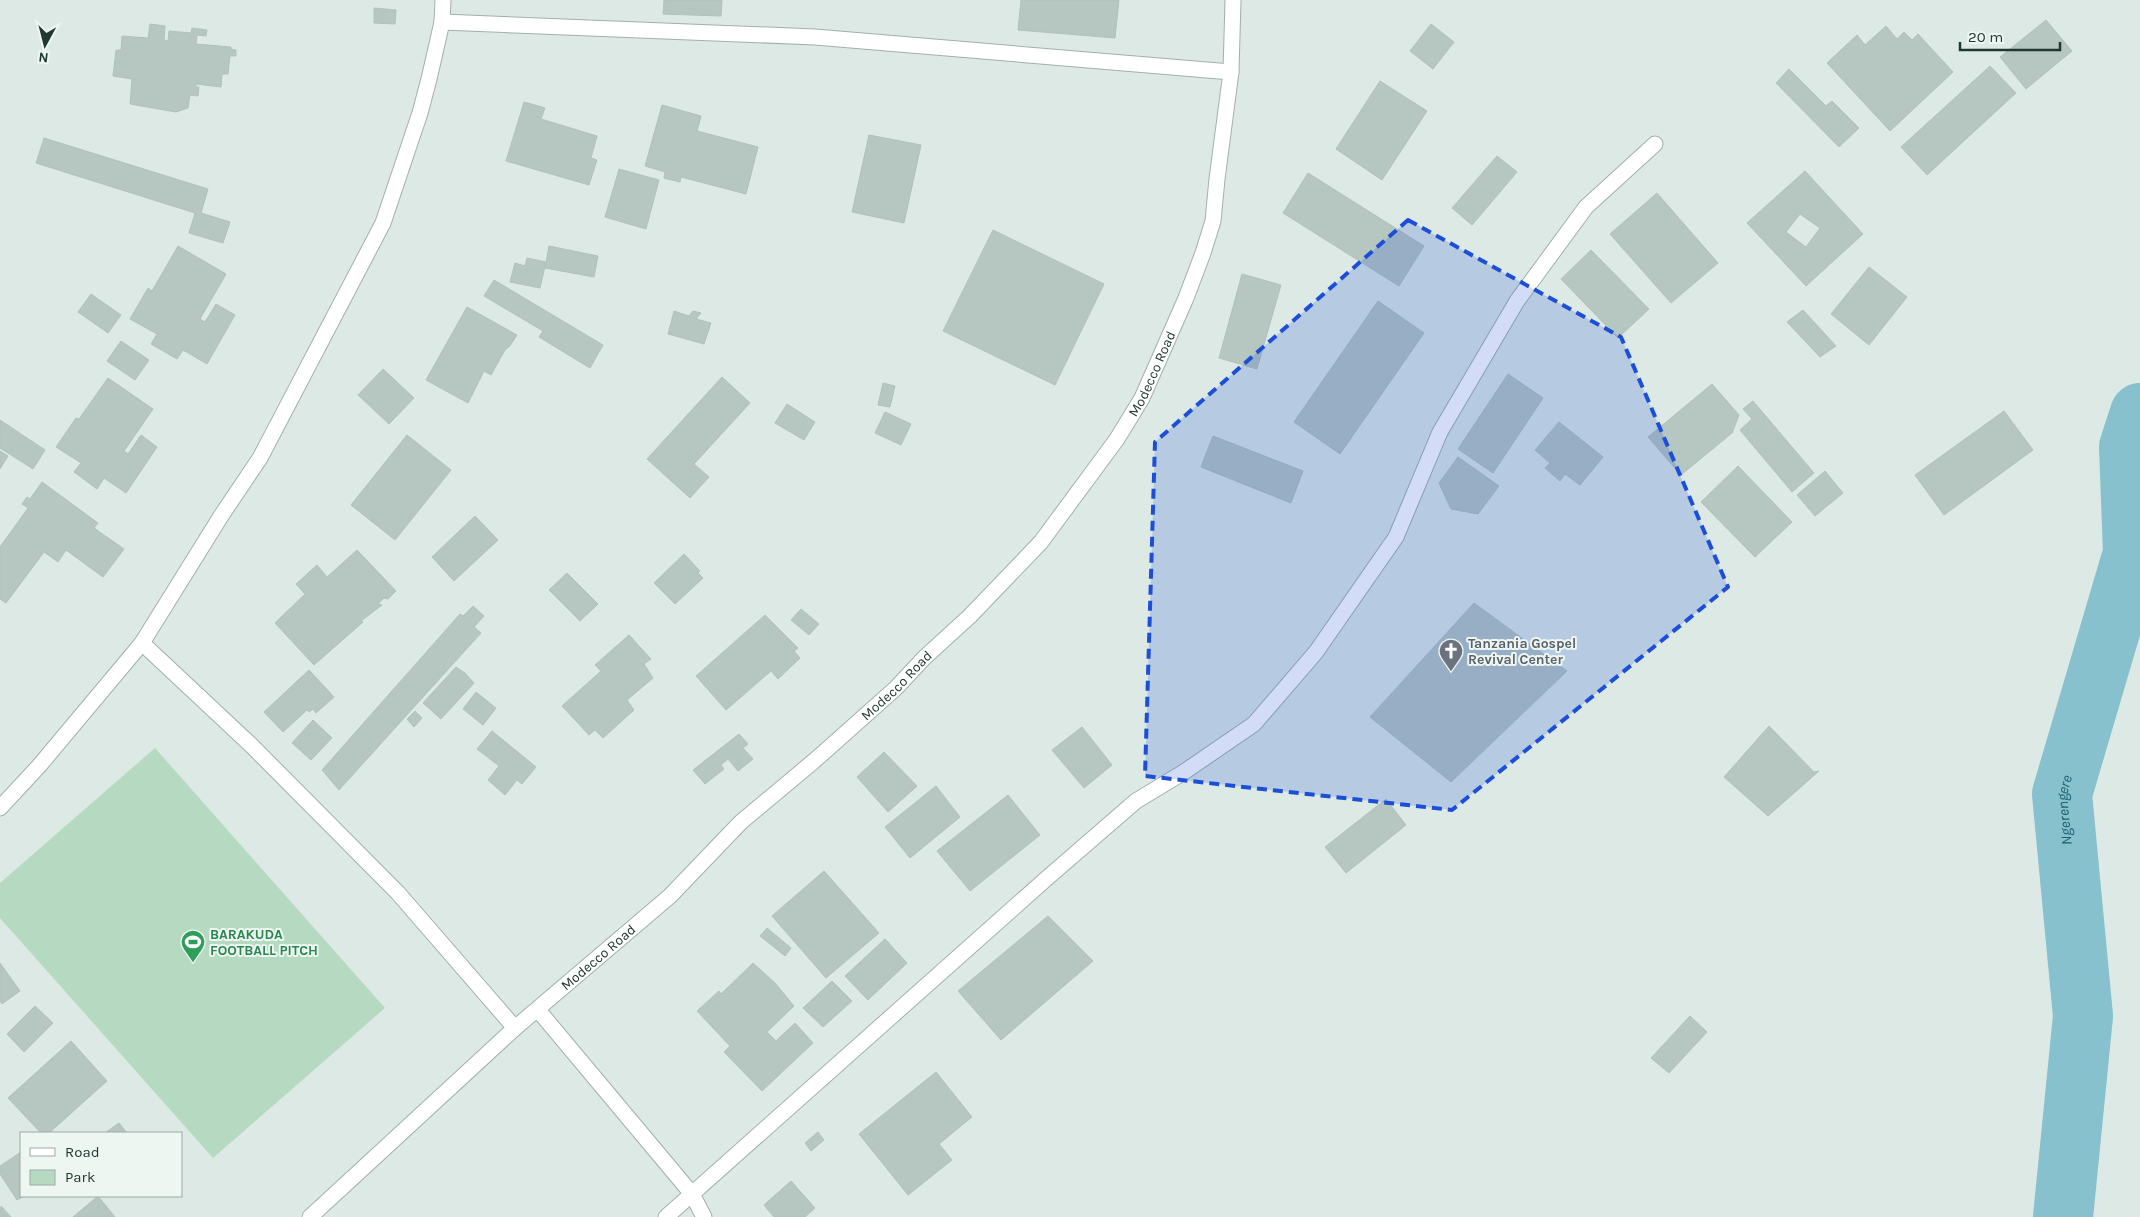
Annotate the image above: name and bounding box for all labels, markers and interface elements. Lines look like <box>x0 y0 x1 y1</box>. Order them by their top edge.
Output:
north arrow <box>20 20 70 70</box>
scale bar <box>1960 20 2060 52</box>
text: 20 m <box>1968 28 2003 46</box>
text: N <box>37 48 49 66</box>
street label: Modecco Road <box>1124 328 1179 420</box>
place label: Tanzania Gospel Revival Center <box>1468 635 1576 668</box>
church icon: Tanzania Gospel Revival Center <box>1438 638 1464 672</box>
street label: Modecco Road <box>857 647 935 724</box>
water label: Ngerengere <box>2053 773 2076 846</box>
street label: Modecco Road <box>557 921 639 994</box>
place label: BARAKUDA FOOTBALL PITCH <box>210 926 318 959</box>
sports icon: BARAKUDA FOOTBALL PITCH <box>180 929 206 963</box>
legend <box>20 1132 182 1197</box>
text: Road <box>65 1143 100 1161</box>
text: Park <box>65 1168 95 1186</box>

